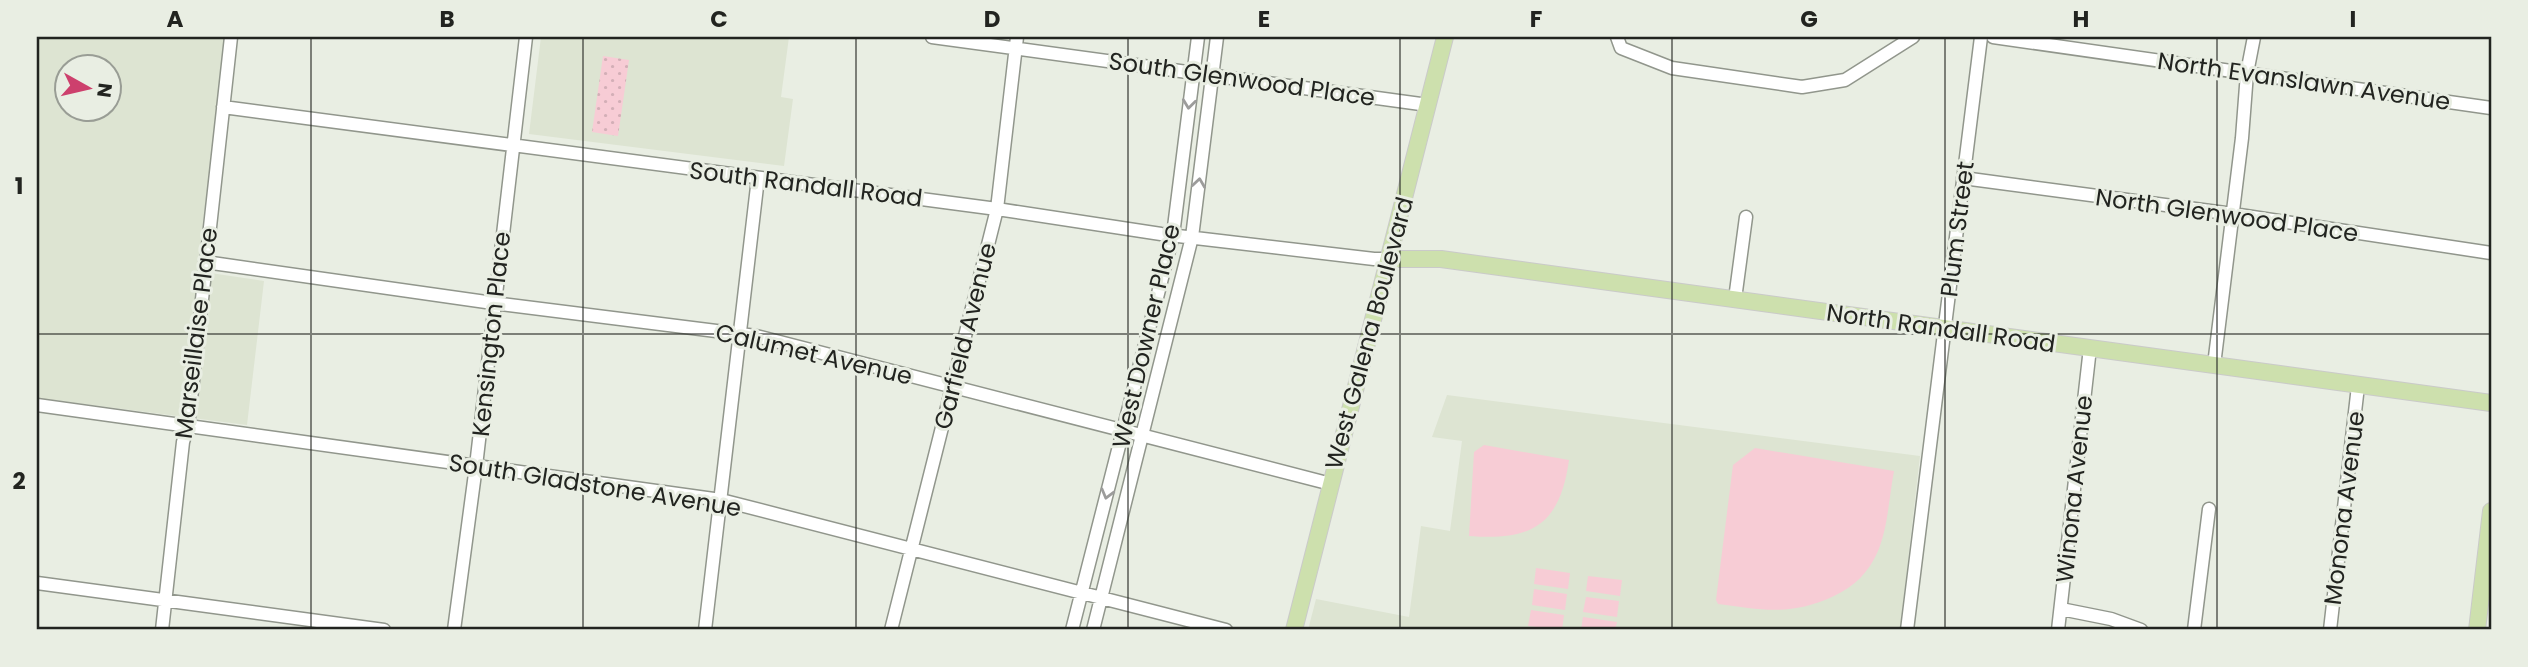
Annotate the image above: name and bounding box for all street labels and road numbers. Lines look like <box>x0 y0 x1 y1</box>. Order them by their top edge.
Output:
street label: South Glenwood Place <box>1107 44 1377 114</box>
street label: North Evanslawn Avenue <box>2155 44 2453 118</box>
street label: South Randall Road <box>688 153 924 215</box>
street label: Plum Street <box>1932 159 1982 299</box>
street label: North Glenwood Place <box>2093 180 2361 250</box>
street label: West Galena Boulevard <box>1317 193 1421 473</box>
street label: West Downer Place <box>1104 221 1188 451</box>
street label: Marseillaise Place <box>167 226 225 440</box>
street label: Kensington Place <box>464 230 518 438</box>
street label: Garfield Avenue <box>926 239 1004 433</box>
street label: North Randall Road <box>1824 296 2058 360</box>
street label: Calumet Avenue <box>712 315 916 393</box>
street label: Winona Avenue <box>2048 394 2100 584</box>
street label: Monona Avenue <box>2316 409 2372 607</box>
street label: South Gladstone Avenue <box>446 446 744 524</box>

